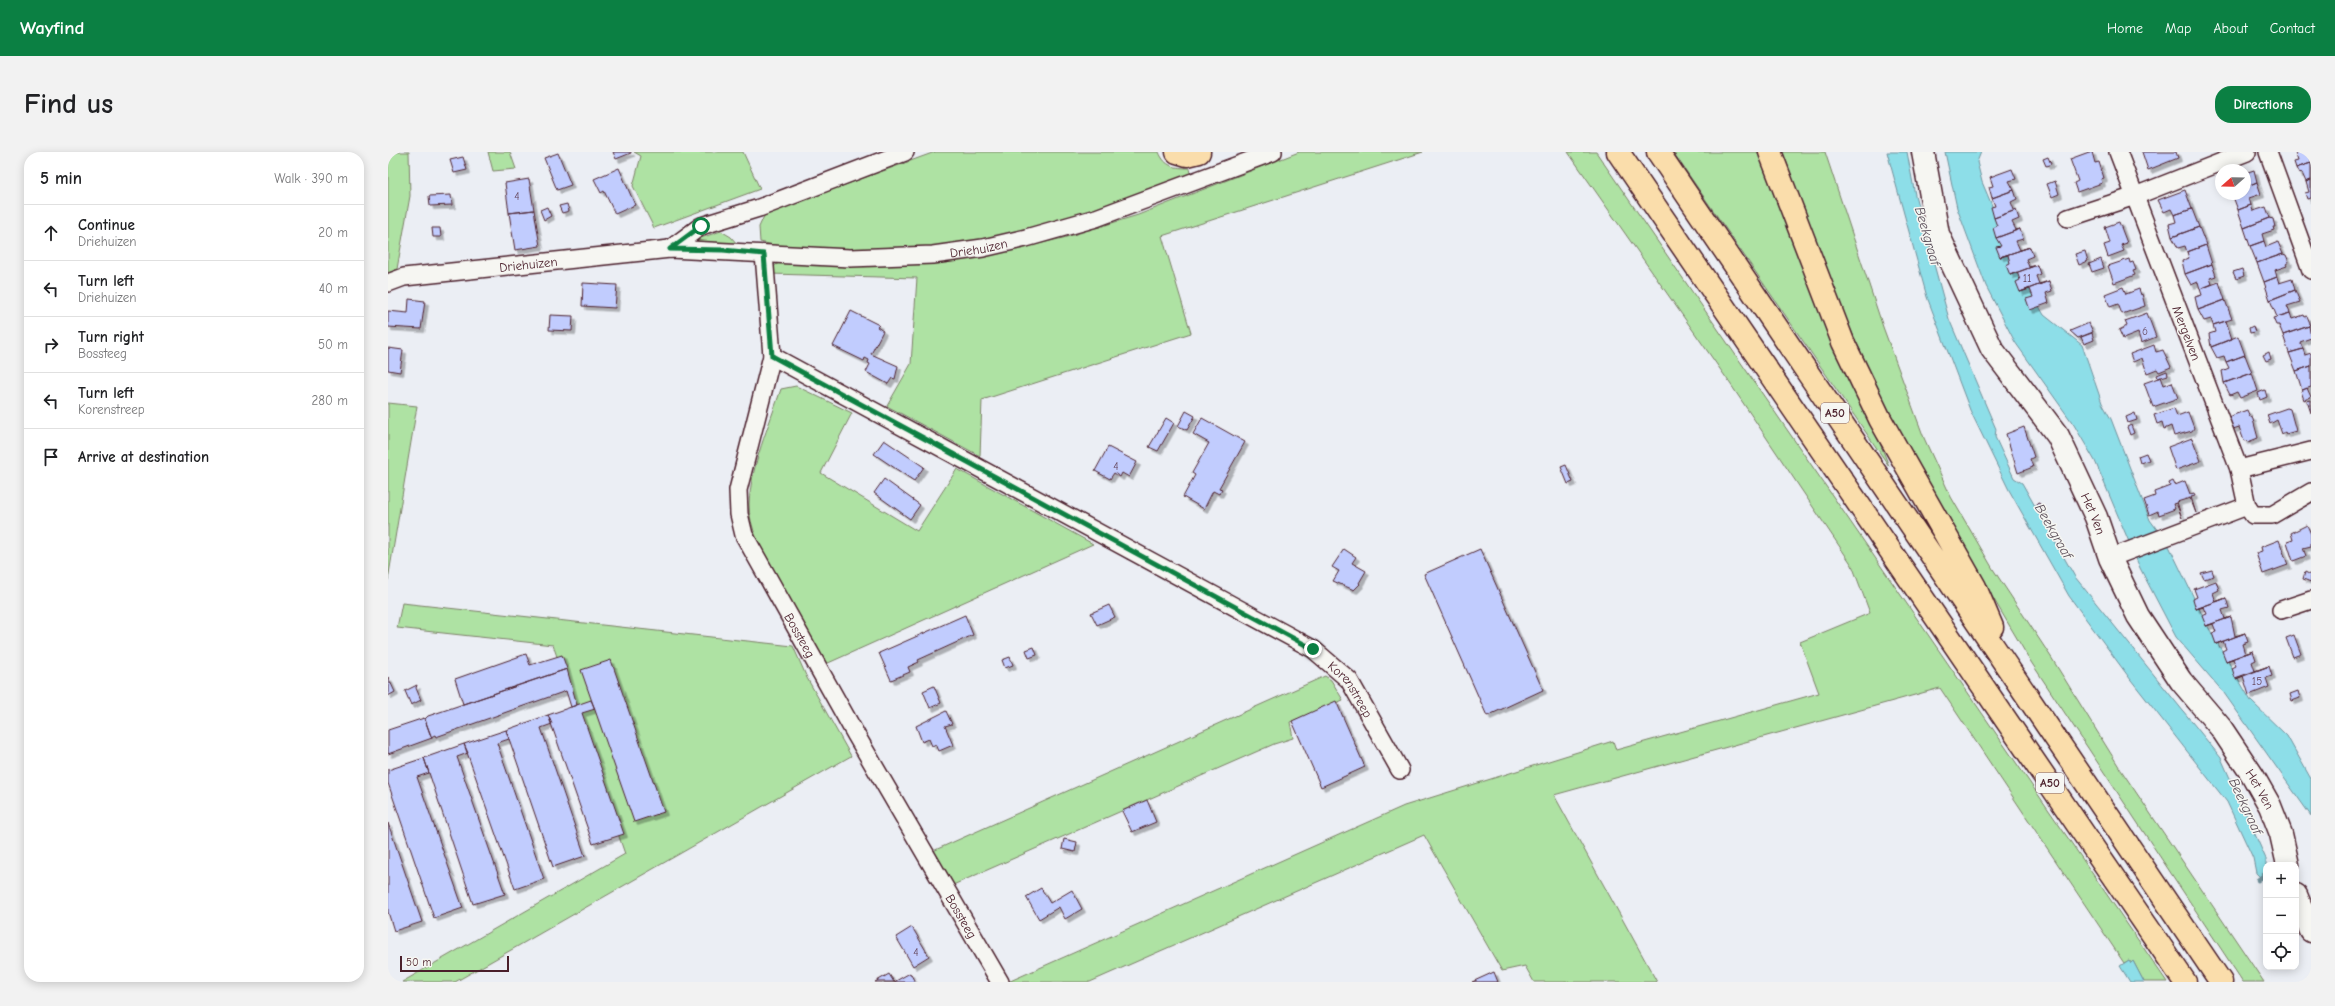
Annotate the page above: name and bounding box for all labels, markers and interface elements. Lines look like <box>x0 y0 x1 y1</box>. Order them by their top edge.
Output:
text: Wayfind <box>20 17 84 39</box>
text: Home <box>2107 20 2143 37</box>
text: Map <box>2165 20 2191 37</box>
text: About <box>2213 20 2248 37</box>
text: Contact <box>2270 20 2315 37</box>
button: Directions <box>2215 86 2311 123</box>
text: Find us <box>24 88 113 120</box>
north arrow <box>2215 164 2251 200</box>
text: 5 min <box>40 169 82 188</box>
text: Walk · 390 m <box>274 171 348 186</box>
house number: 4 <box>514 190 520 203</box>
water label: Beekgraaf <box>1911 205 1945 269</box>
text: Continue <box>78 216 135 234</box>
route start <box>692 217 710 235</box>
icon: ahead <box>40 222 62 244</box>
text: 20 m <box>318 225 348 240</box>
text: Driehuizen <box>78 234 136 249</box>
street label: Driehuizen <box>949 236 1009 261</box>
street label: Driehuizen <box>498 254 558 275</box>
text: Turn left <box>78 272 134 290</box>
house number: 11 <box>2023 272 2031 285</box>
icon: left <box>40 278 62 300</box>
text: 40 m <box>319 281 348 296</box>
text: Driehuizen <box>78 290 136 305</box>
street label: Mergelven <box>2169 304 2204 363</box>
house number: 6 <box>2142 325 2148 338</box>
text: Turn right <box>78 328 144 346</box>
icon: right <box>40 334 62 356</box>
text: 50 m <box>318 337 348 352</box>
text: Bossteeg <box>78 346 127 361</box>
text: Turn left <box>78 384 134 402</box>
icon: left <box>40 390 62 412</box>
text: 280 m <box>311 393 348 408</box>
text: Korenstreep <box>78 402 145 417</box>
road number: A50 <box>1821 403 1849 423</box>
icon: arrive <box>40 446 62 468</box>
text: Arrive at destination <box>78 448 209 466</box>
house number: 4 <box>1113 460 1119 473</box>
street label: Het Ven <box>2078 490 2108 536</box>
water label: Beekgraaf <box>2031 501 2077 563</box>
street label: Bossteeg <box>781 610 818 660</box>
route end <box>1304 640 1322 658</box>
street label: Korenstreep <box>1325 658 1376 720</box>
house number: 15 <box>2252 675 2262 688</box>
street label: Het Ven <box>2242 766 2277 812</box>
road number: A50 <box>2036 773 2064 793</box>
water label: Beekgraaf <box>2225 775 2267 839</box>
map controls <box>2263 862 2299 970</box>
button: + <box>2263 862 2299 898</box>
street label: Bossteeg <box>942 891 980 941</box>
button: − <box>2263 898 2299 934</box>
button: locate <box>2263 934 2299 970</box>
house number: 4 <box>913 946 919 959</box>
scale bar <box>400 954 509 973</box>
text: 50 m <box>406 956 431 969</box>

